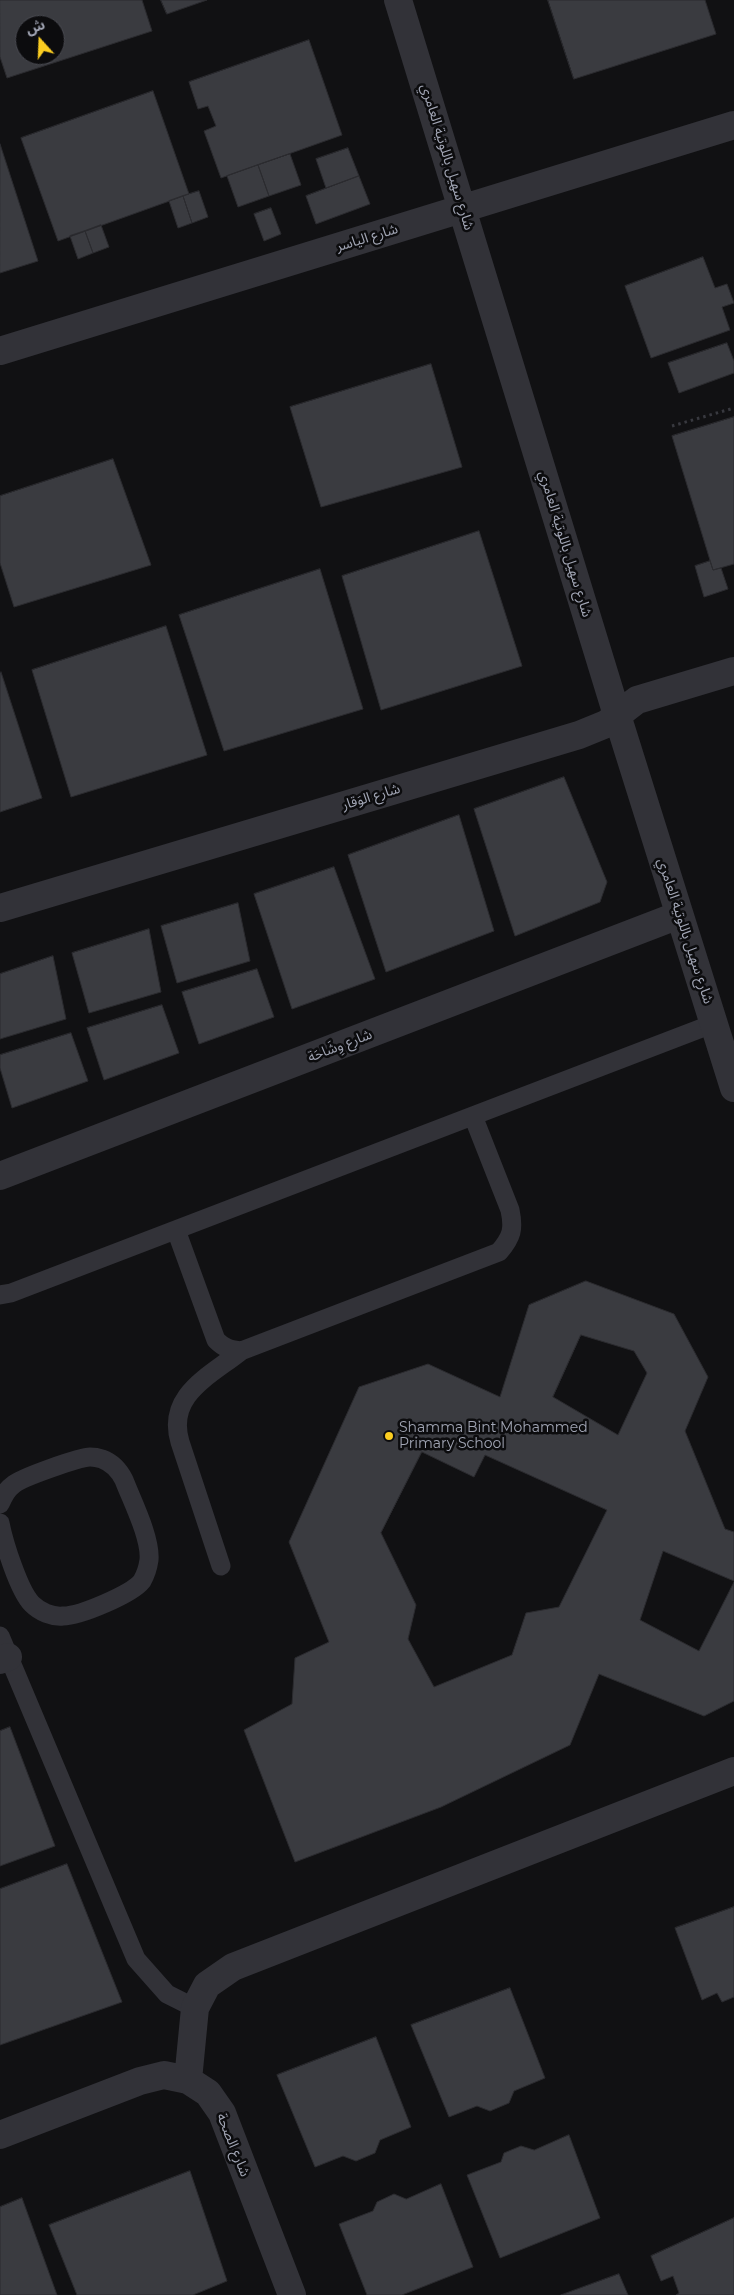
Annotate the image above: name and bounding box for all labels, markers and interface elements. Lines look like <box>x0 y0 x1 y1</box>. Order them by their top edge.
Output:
north arrow <box>15 15 65 65</box>
text: ش <box>23 15 47 39</box>
street label: شارع سهيل باللوتية العامري <box>417 82 477 232</box>
street label: شارع الياسر <box>334 221 400 255</box>
street label: شارع سهيل باللوتية العامري <box>535 469 595 619</box>
street label: شارع الوَقار <box>340 780 402 814</box>
street label: شارع سهيل باللوتية العامري <box>653 856 717 1006</box>
street label: شارع وِشَاحَة <box>306 1026 374 1066</box>
place label: Shamma Bint Mohammed Primary School <box>399 1420 588 1452</box>
marker: Shamma Bint Mohammed Primary School <box>383 1430 395 1442</box>
street label: شارع الصحة <box>213 2111 253 2179</box>

